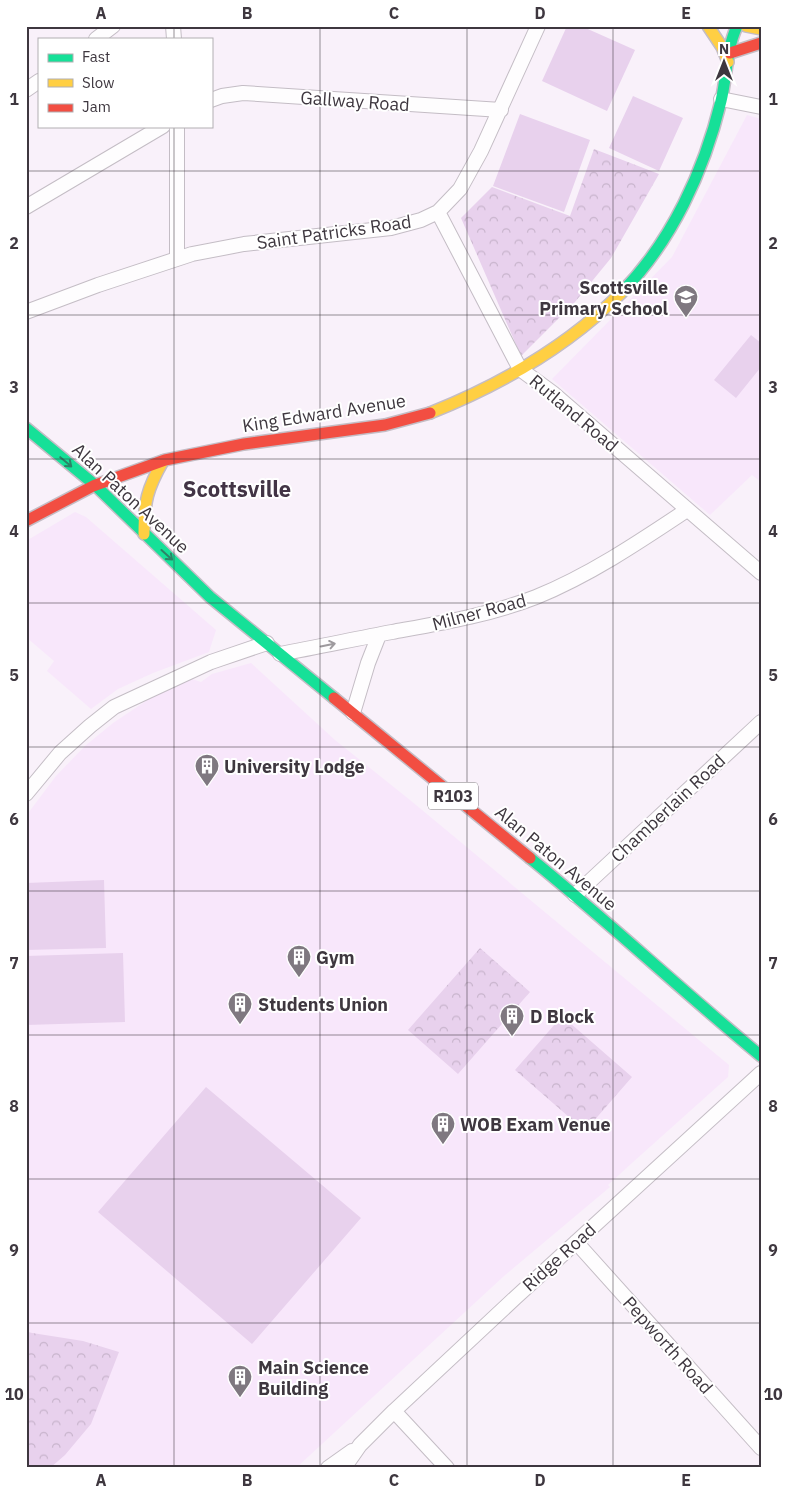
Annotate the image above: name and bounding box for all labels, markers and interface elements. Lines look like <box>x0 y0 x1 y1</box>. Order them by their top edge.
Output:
text: A <box>96 3 107 23</box>
text: B <box>242 3 253 23</box>
text: C <box>389 3 399 23</box>
text: D <box>534 3 546 23</box>
text: E <box>681 3 691 23</box>
legend <box>38 38 212 128</box>
north arrow <box>700 38 750 88</box>
text: N <box>719 40 729 58</box>
text: Fast <box>82 47 110 66</box>
text: Slow <box>82 73 115 92</box>
street label: Gallway Road <box>300 86 410 116</box>
text: 1 <box>9 89 19 109</box>
text: 1 <box>768 89 778 109</box>
text: Jam <box>82 97 111 116</box>
street label: Saint Patricks Road <box>255 210 413 254</box>
text: 2 <box>9 233 19 253</box>
text: 2 <box>768 233 778 253</box>
place label: Scottsville Primary School <box>539 276 669 320</box>
school or university icon: Scottsville Primary School <box>673 284 699 318</box>
street label: Rutland Road <box>525 369 623 457</box>
text: 3 <box>9 377 19 397</box>
text: 3 <box>768 377 778 397</box>
street label: King Edward Avenue <box>241 389 408 437</box>
street label: Alan Paton Avenue <box>68 438 194 558</box>
one-way arrow <box>59 456 72 467</box>
district label: Scottsville <box>183 474 291 503</box>
text: 4 <box>9 521 19 541</box>
text: 4 <box>768 521 778 541</box>
one-way arrow <box>161 550 174 561</box>
street label: Milner Road <box>429 588 529 636</box>
one-way arrow <box>320 639 336 649</box>
text: 5 <box>9 665 19 685</box>
text: 5 <box>768 665 778 685</box>
street label: Chamberlain Road <box>606 749 730 867</box>
building icon: University Lodge <box>194 753 220 787</box>
place label: University Lodge <box>224 755 365 778</box>
road number: R103 <box>428 782 478 809</box>
street label: Alan Paton Avenue <box>490 800 622 916</box>
text: 6 <box>9 809 19 829</box>
text: 6 <box>768 809 778 829</box>
building icon: Gym <box>286 944 312 978</box>
place label: Gym <box>316 946 355 969</box>
text: 7 <box>9 953 19 973</box>
text: 7 <box>768 953 778 973</box>
building icon: Students Union <box>227 991 253 1025</box>
place label: Students Union <box>258 993 388 1016</box>
building icon: D Block <box>499 1003 525 1037</box>
place label: D Block <box>530 1005 595 1028</box>
text: 8 <box>9 1096 19 1116</box>
text: 8 <box>768 1096 778 1116</box>
building icon: WOB Exam Venue <box>430 1111 456 1145</box>
place label: WOB Exam Venue <box>460 1113 611 1136</box>
street label: Ridge Road <box>517 1218 601 1296</box>
text: 9 <box>9 1240 19 1260</box>
text: 9 <box>768 1240 778 1260</box>
street label: Pepworth Road <box>618 1291 718 1399</box>
place label: Main Science Building <box>258 1356 369 1400</box>
building icon: Main Science Building <box>227 1364 253 1398</box>
text: 10 <box>4 1384 24 1404</box>
text: 10 <box>763 1384 783 1404</box>
text: A <box>96 1470 107 1490</box>
text: B <box>242 1470 253 1490</box>
text: C <box>389 1470 399 1490</box>
text: D <box>534 1470 546 1490</box>
text: E <box>681 1470 691 1490</box>

